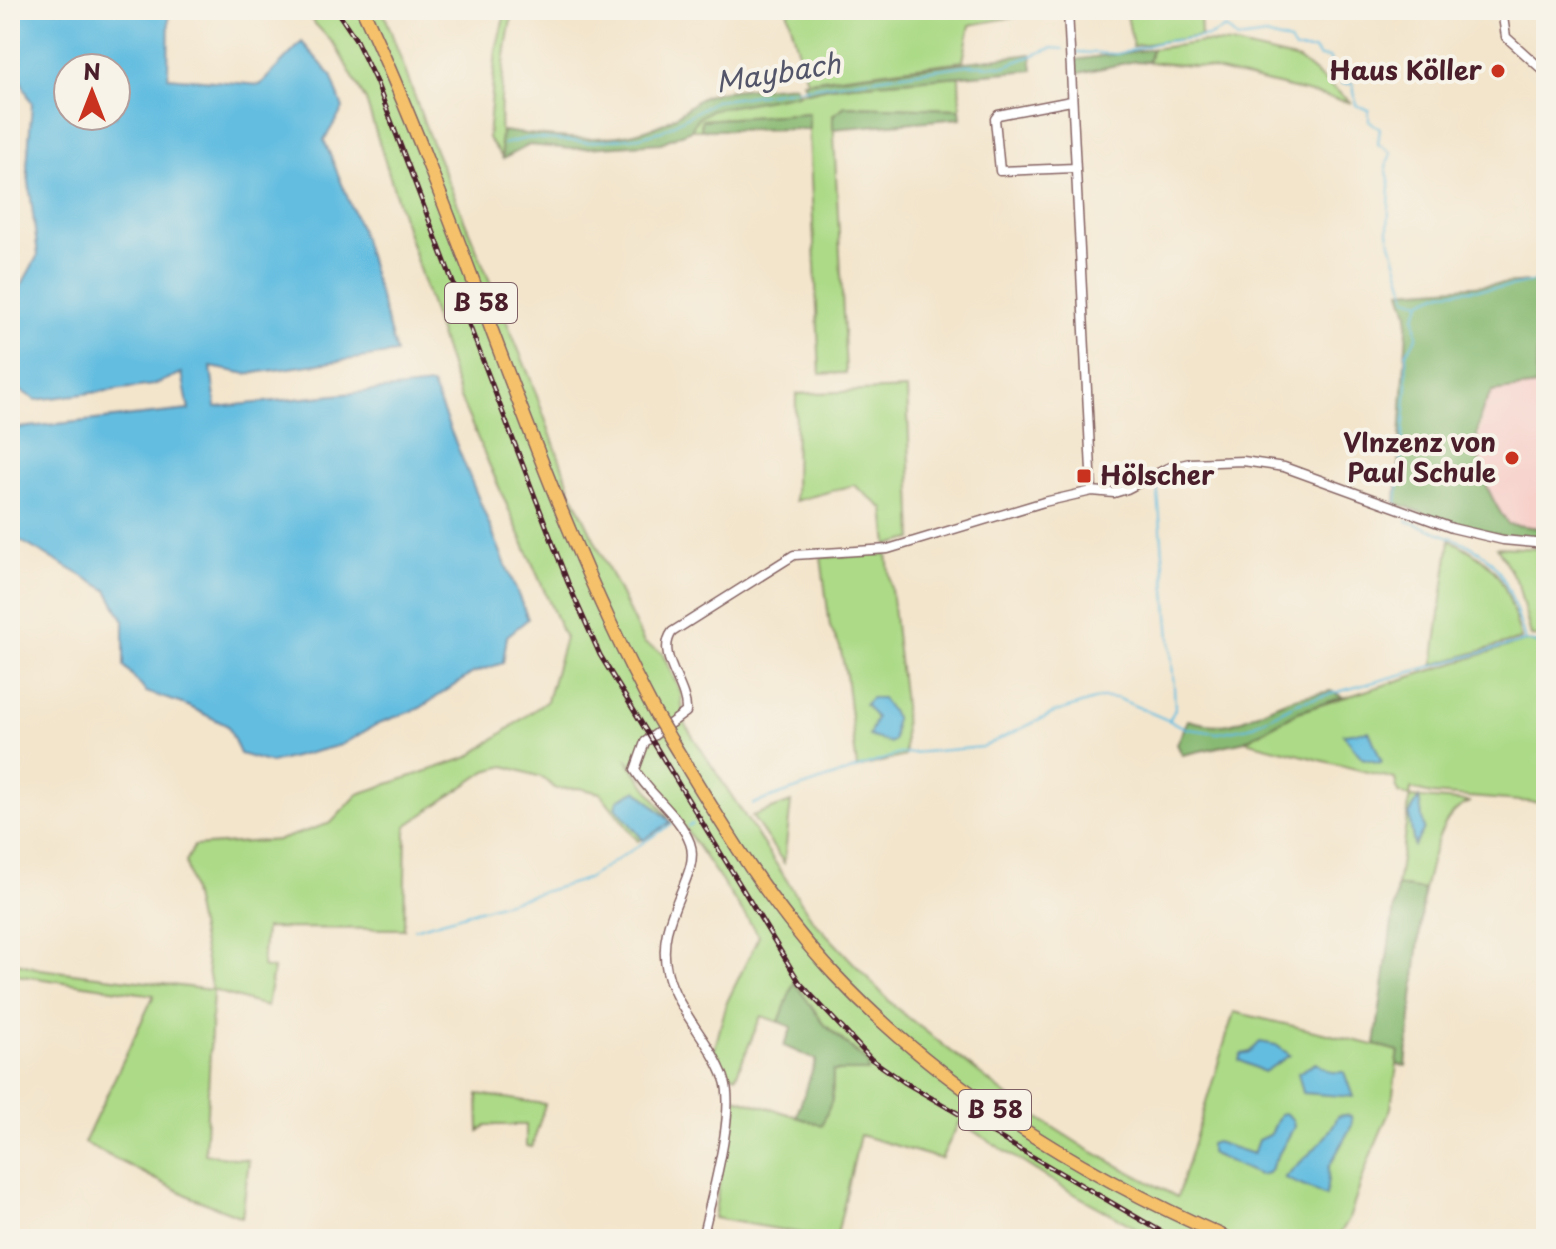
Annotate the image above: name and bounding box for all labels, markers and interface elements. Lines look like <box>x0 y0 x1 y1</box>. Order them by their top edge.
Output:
water label: Maybach <box>712 40 844 103</box>
place label: Haus Köller <box>1329 50 1483 89</box>
north arrow <box>52 52 132 132</box>
text: N <box>83 54 101 87</box>
marker: Haus Köller <box>1489 62 1507 80</box>
road number: B 58 <box>445 283 517 323</box>
place label: VInzenz von Paul Schule <box>1343 422 1496 491</box>
marker: VInzenz von Paul Schule <box>1503 449 1521 467</box>
place label: Hölscher <box>1100 455 1215 494</box>
marker: Hölscher <box>1075 467 1093 485</box>
road number: B 58 <box>959 1090 1031 1130</box>

